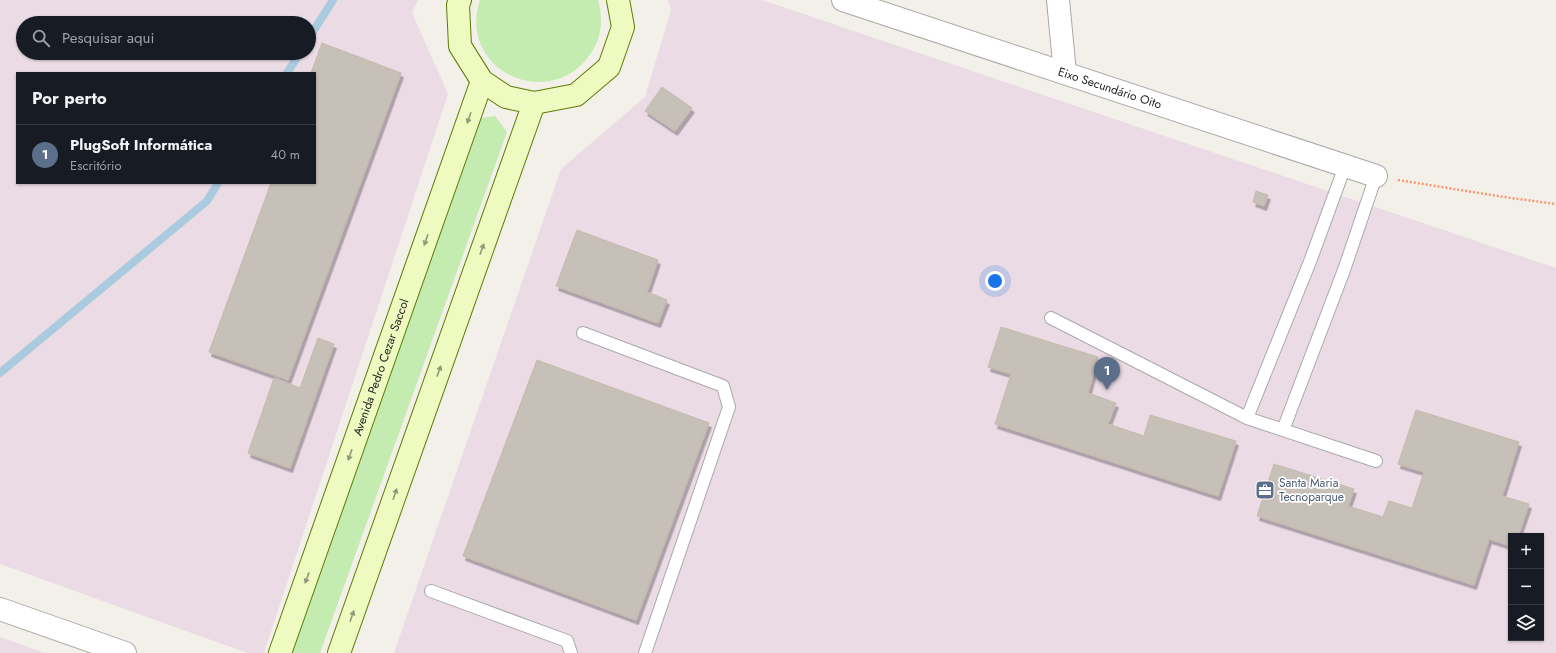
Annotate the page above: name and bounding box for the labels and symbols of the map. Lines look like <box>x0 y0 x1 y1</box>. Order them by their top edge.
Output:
street label: Eixo Secundário Oito <box>1056 63 1164 114</box>
one-way arrow <box>466 112 472 124</box>
one-way arrow <box>423 235 429 247</box>
one-way arrow <box>479 242 485 254</box>
your location <box>985 271 1005 291</box>
street label: Avenida Pedro Cezar Saccol <box>348 296 413 438</box>
pin: 1 <box>1094 357 1120 390</box>
one-way arrow <box>436 365 442 377</box>
one-way arrow <box>347 450 353 462</box>
place label: Santa Maria Tecnoparque <box>1279 474 1344 506</box>
office icon: Santa Maria Tecnoparque <box>1254 479 1276 501</box>
one-way arrow <box>393 487 399 499</box>
one-way arrow <box>303 572 309 584</box>
one-way arrow <box>349 610 355 622</box>

